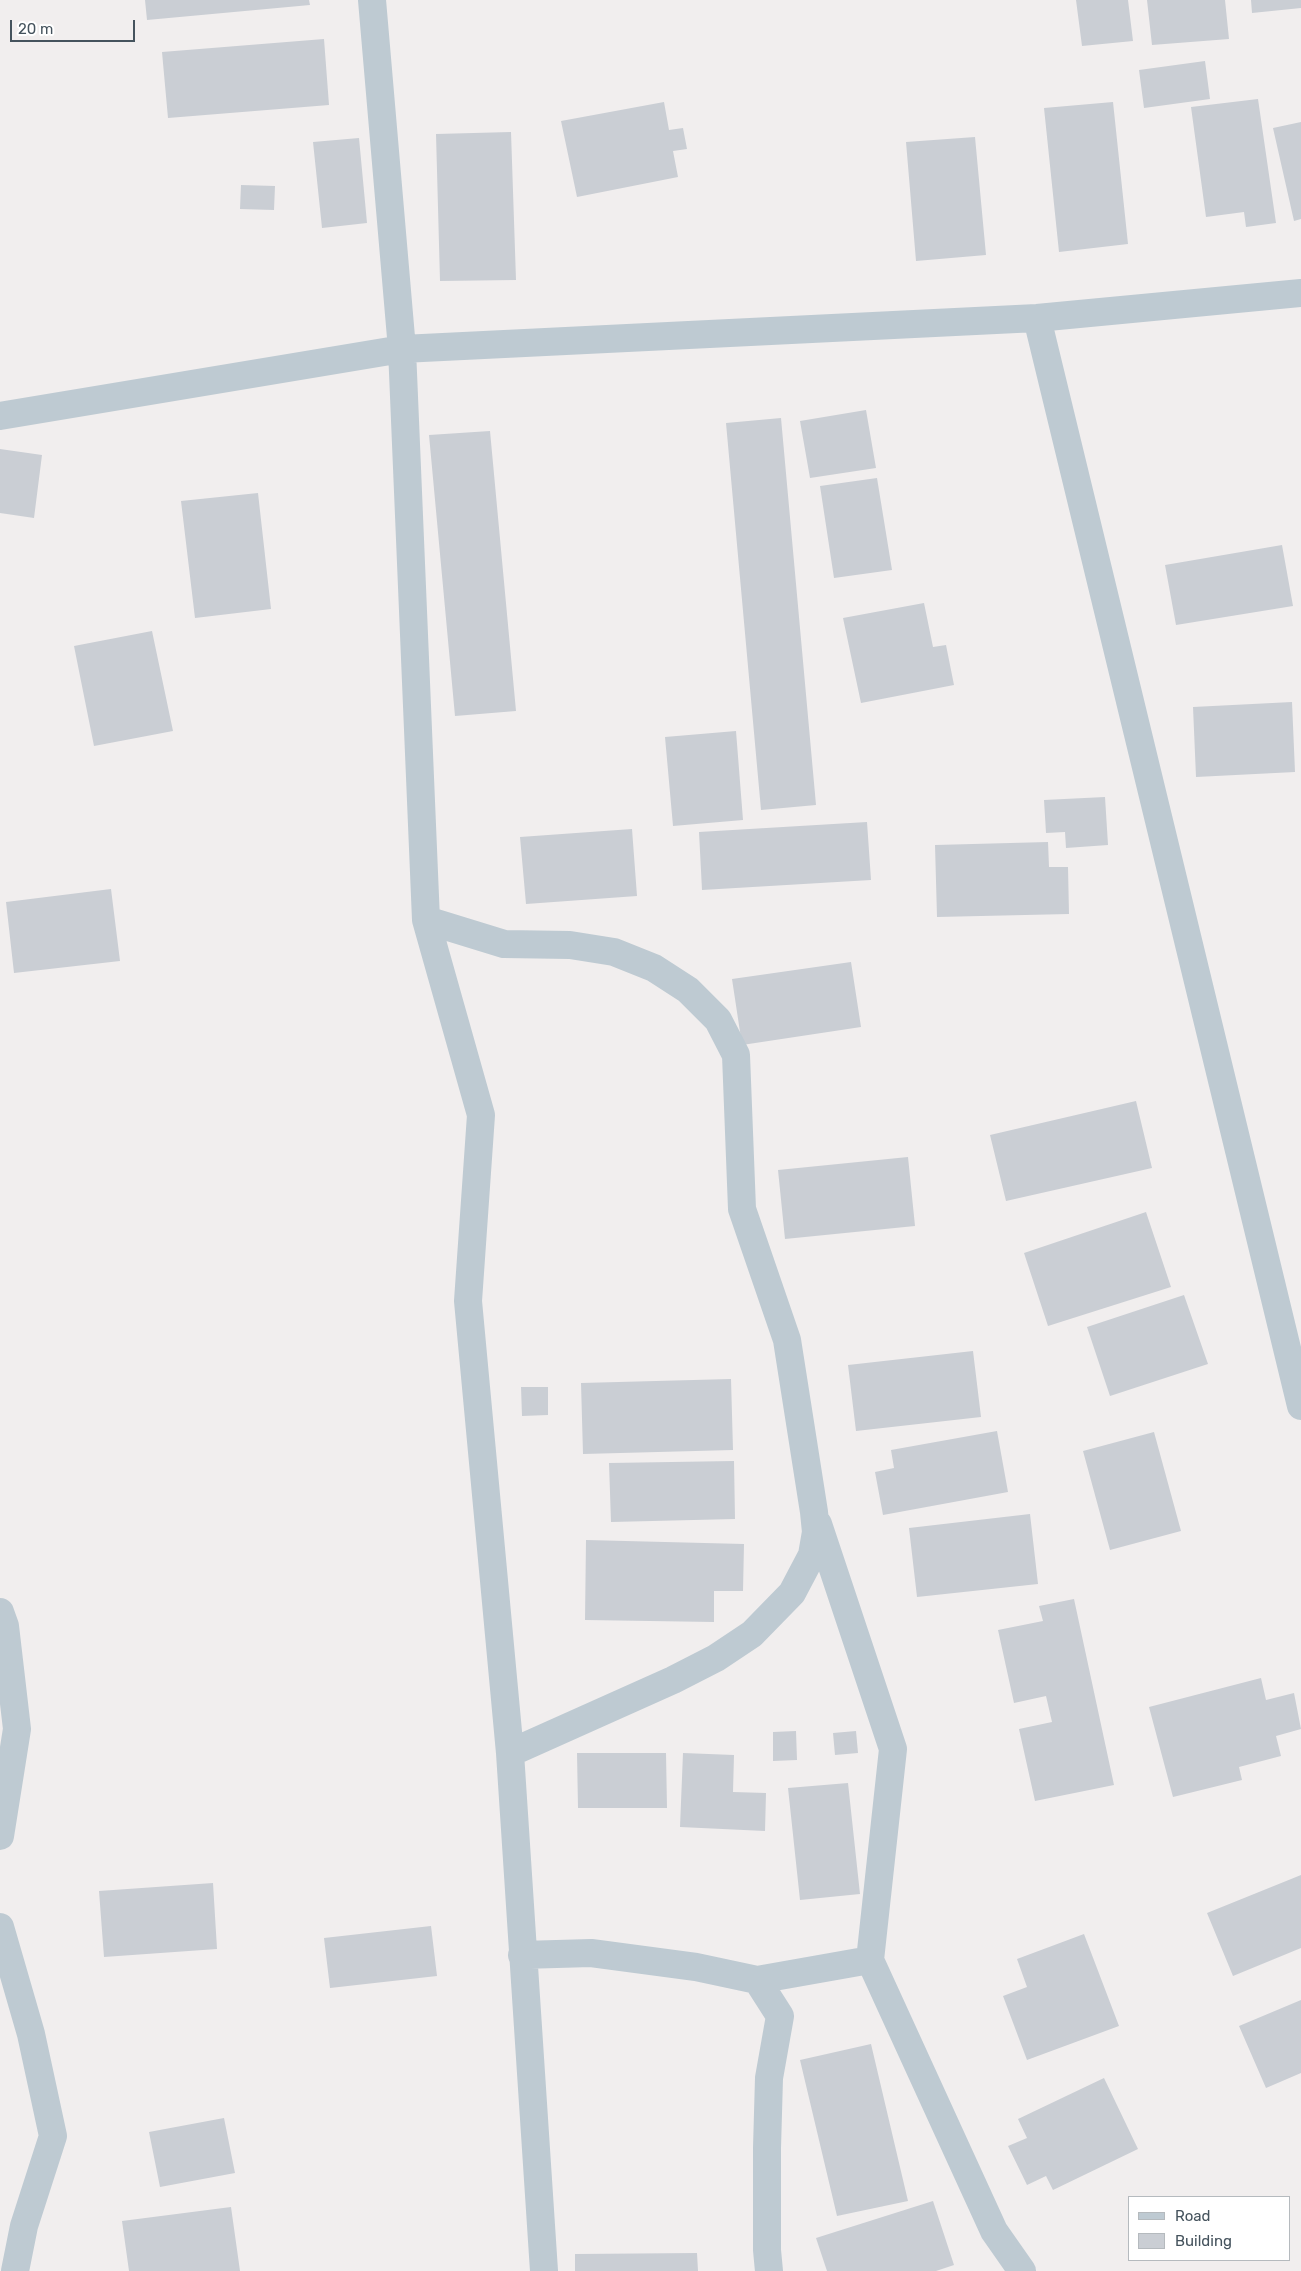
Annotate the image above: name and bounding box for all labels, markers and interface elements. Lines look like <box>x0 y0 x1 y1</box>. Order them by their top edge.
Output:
scale bar <box>12 10 138 42</box>
text: 20 m <box>18 20 53 38</box>
legend <box>1128 2196 1291 2261</box>
text: Road <box>1175 2207 1211 2225</box>
text: Building <box>1175 2232 1232 2250</box>

